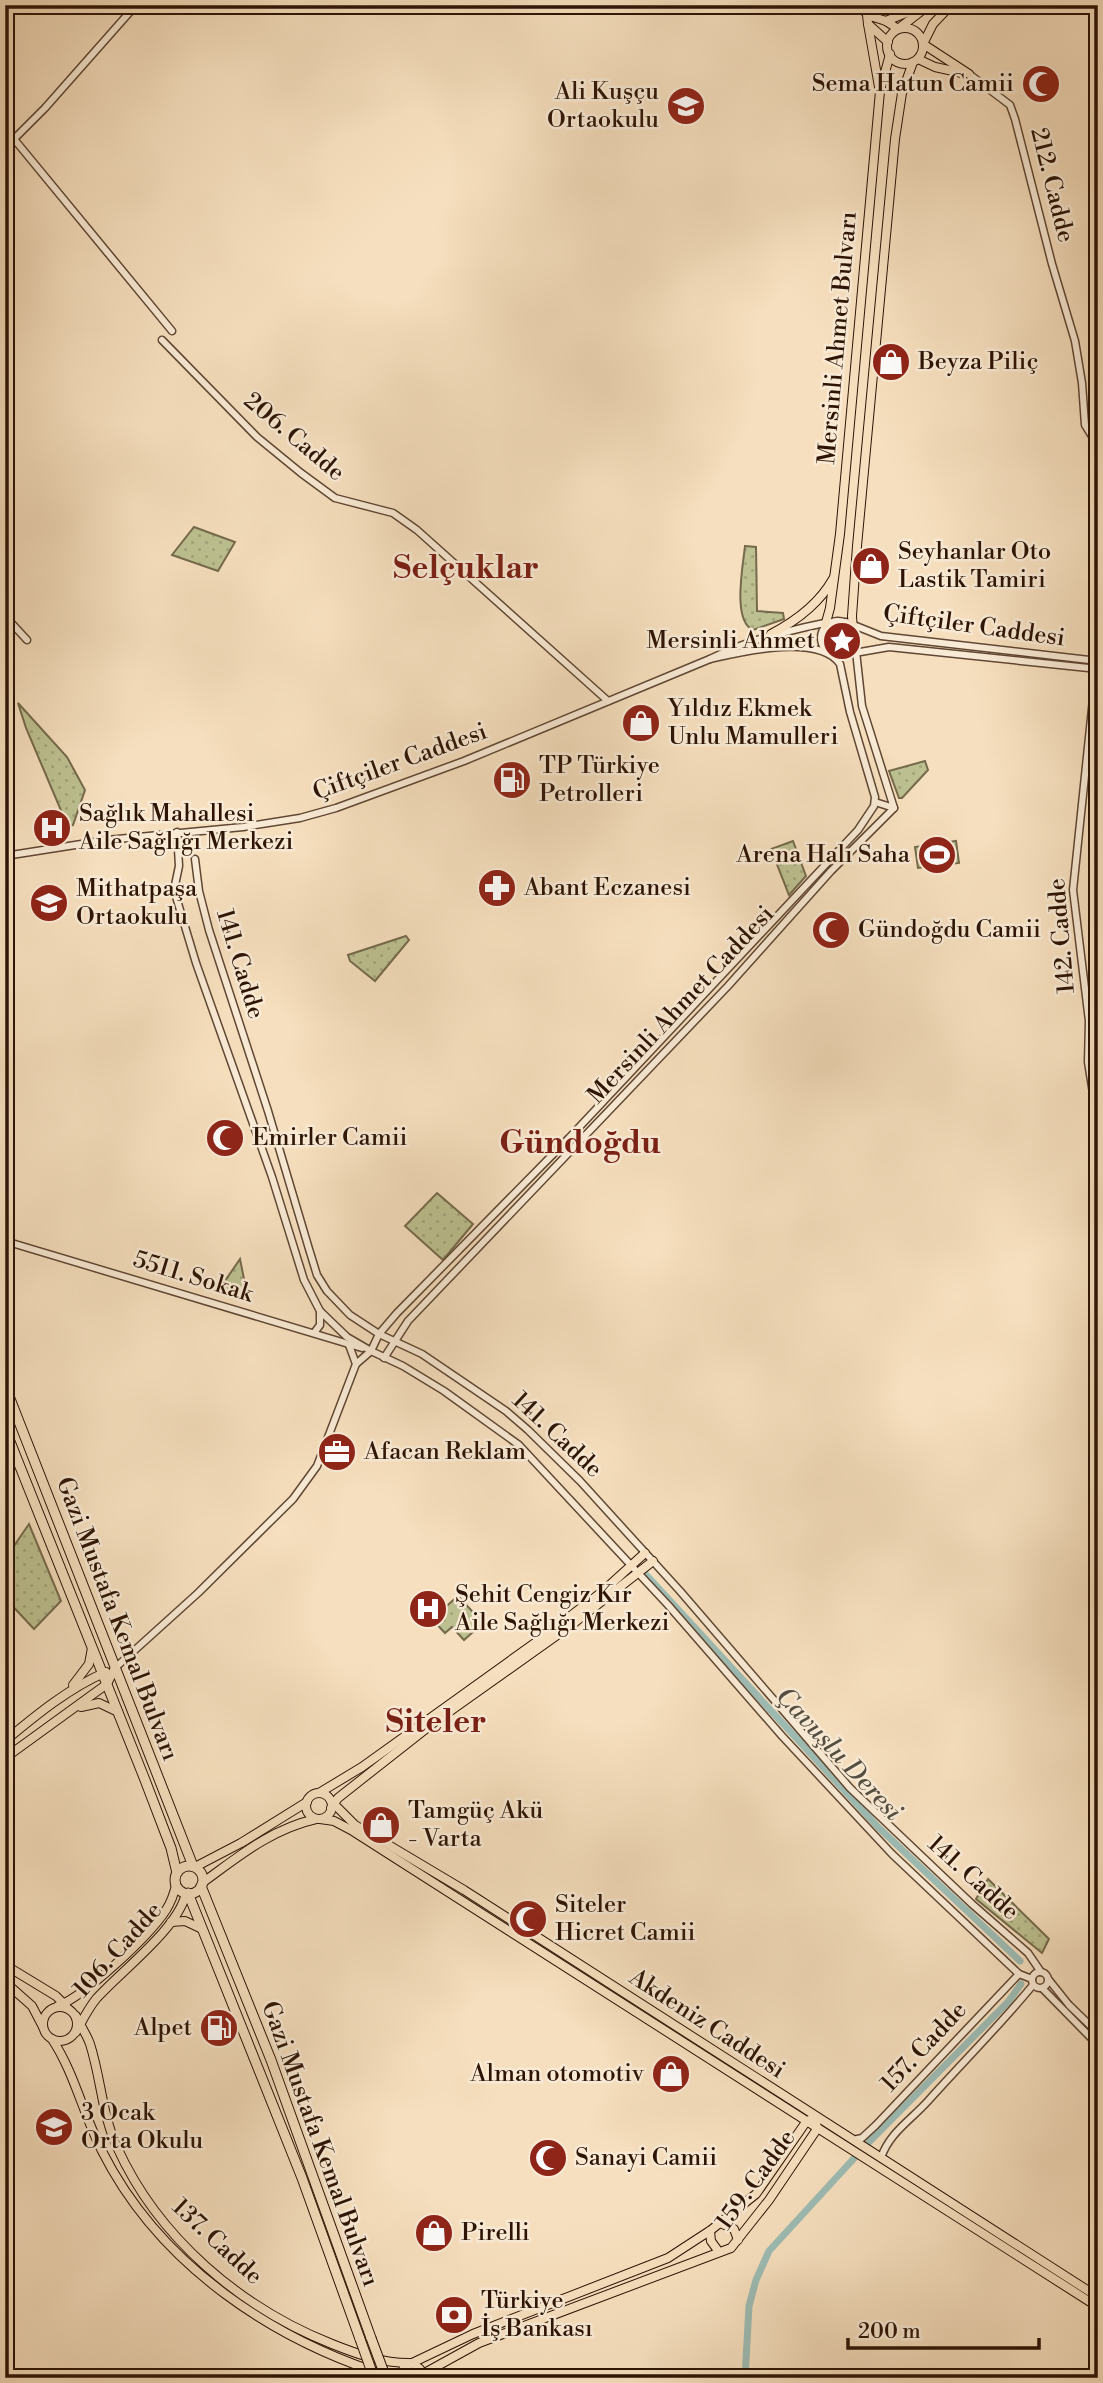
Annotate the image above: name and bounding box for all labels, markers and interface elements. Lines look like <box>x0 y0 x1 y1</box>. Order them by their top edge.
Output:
mosque icon: Sema Hatun Camii <box>1020 63 1062 105</box>
place label: Sema Hatun Camii <box>812 69 1014 99</box>
place label: Ali Kuşçu Ortaokulu <box>547 77 659 135</box>
school or university icon: Ali Kuşçu Ortaokulu <box>665 85 707 127</box>
street label: 212. Cadde <box>1023 125 1081 245</box>
street label: Mersinli Ahmet Bulvarı <box>812 210 864 466</box>
shop icon: Beyza Piliç <box>870 341 912 383</box>
place label: Beyza Piliç <box>917 347 1039 377</box>
street label: 206. Cadde <box>237 386 351 488</box>
place label: Seyhanlar Oto Lastik Tamiri <box>898 537 1051 595</box>
shop icon: Seyhanlar Oto Lastik Tamiri <box>850 545 892 587</box>
district label: Selçuklar <box>393 548 539 588</box>
street label: Çiftçiler Caddesi <box>881 598 1067 654</box>
place icon: Mersinli Ahmet <box>821 620 863 662</box>
place label: Mersinli Ahmet <box>646 626 815 656</box>
place label: Yıldız Ekmek Unlu Mamulleri <box>666 694 838 752</box>
shop icon: Yıldız Ekmek Unlu Mamulleri <box>620 702 662 744</box>
street label: Çiftçiler Caddesi <box>309 717 491 807</box>
place label: TP Türkiye Petrolleri <box>539 751 660 809</box>
fuel station icon: TP Türkiye Petrolleri <box>491 759 533 801</box>
place label: Sağlık Mahallesi Aile Sağlığı Merkezi <box>78 799 294 857</box>
hospital icon: Sağlık Mahallesi Aile Sağlığı Merkezi <box>31 807 73 849</box>
sports icon: Arena Halı Saha <box>916 834 958 876</box>
place label: Arena Halı Saha <box>735 840 911 870</box>
pharmacy icon: Abant Eczanesi <box>476 867 518 909</box>
place label: Abant Eczanesi <box>523 873 691 903</box>
place label: Mithatpaşa Ortaokulu <box>76 874 198 932</box>
street label: 142. Cadde <box>1042 877 1082 995</box>
school or university icon: Mithatpaşa Ortaokulu <box>28 882 70 924</box>
street label: Mersinli Ahmet Caddesi <box>581 900 781 1110</box>
street label: 141. Cadde <box>209 906 271 1022</box>
mosque icon: Gündoğdu Camii <box>810 909 852 951</box>
place label: Gündoğdu Camii <box>858 915 1041 945</box>
mosque icon: Emirler Camii <box>204 1117 246 1159</box>
place label: Emirler Camii <box>252 1123 408 1153</box>
district label: Gündoğdu <box>499 1123 661 1163</box>
street label: 5511. Sokak <box>129 1245 258 1310</box>
street label: 141. Cadde <box>506 1386 608 1484</box>
office icon: Afacan Reklam <box>316 1431 358 1473</box>
place label: Afacan Reklam <box>363 1437 526 1467</box>
street label: Gazi Mustafa Kemal Bulvarı <box>49 1473 185 1765</box>
place label: Şehit Cengiz Kır Aile Sağlığı Merkezi <box>454 1580 670 1638</box>
hospital icon: Şehit Cengiz Kır Aile Sağlığı Merkezi <box>407 1588 449 1630</box>
water label: Çavuşlu Deresi <box>769 1681 910 1828</box>
district label: Siteler <box>386 1702 486 1742</box>
place label: Tamgüç Akü - Varta <box>408 1796 544 1854</box>
shop icon: Tamgüç Akü - Varta <box>360 1804 402 1846</box>
street label: 141. Cadde <box>921 1829 1025 1927</box>
place label: Siteler Hicret Camii <box>555 1890 696 1948</box>
street label: 106. Cadde <box>67 1896 169 2004</box>
mosque icon: Siteler Hicret Camii <box>507 1898 549 1940</box>
street label: Akdeniz Caddesi <box>623 1962 791 2086</box>
street label: 157. Cadde <box>875 1996 973 2098</box>
street label: Gazi Mustafa Kemal Bulvarı <box>254 1997 386 2291</box>
fuel station icon: Alpet <box>198 2007 240 2049</box>
place label: Alpet <box>133 2013 192 2043</box>
shop icon: Alman otomotiv <box>650 2053 692 2095</box>
place label: Alman otomotiv <box>469 2059 645 2089</box>
place label: 3 Ocak Orta Okulu <box>81 2098 204 2156</box>
school or university icon: 3 Ocak Orta Okulu <box>33 2106 75 2148</box>
street label: 159. Cadde <box>710 2124 802 2236</box>
mosque icon: Sanayi Camii <box>527 2137 569 2179</box>
place label: Sanayi Camii <box>575 2143 717 2173</box>
street label: 137. Cadde <box>165 2193 269 2291</box>
shop icon: Pirelli <box>413 2212 455 2254</box>
place label: Pirelli <box>461 2218 530 2248</box>
place label: Türkiye İş Bankası <box>481 2286 593 2344</box>
bank icon: Türkiye İş Bankası <box>433 2294 475 2336</box>
scale bar <box>848 2306 1038 2350</box>
text: 200 m <box>858 2319 921 2345</box>

